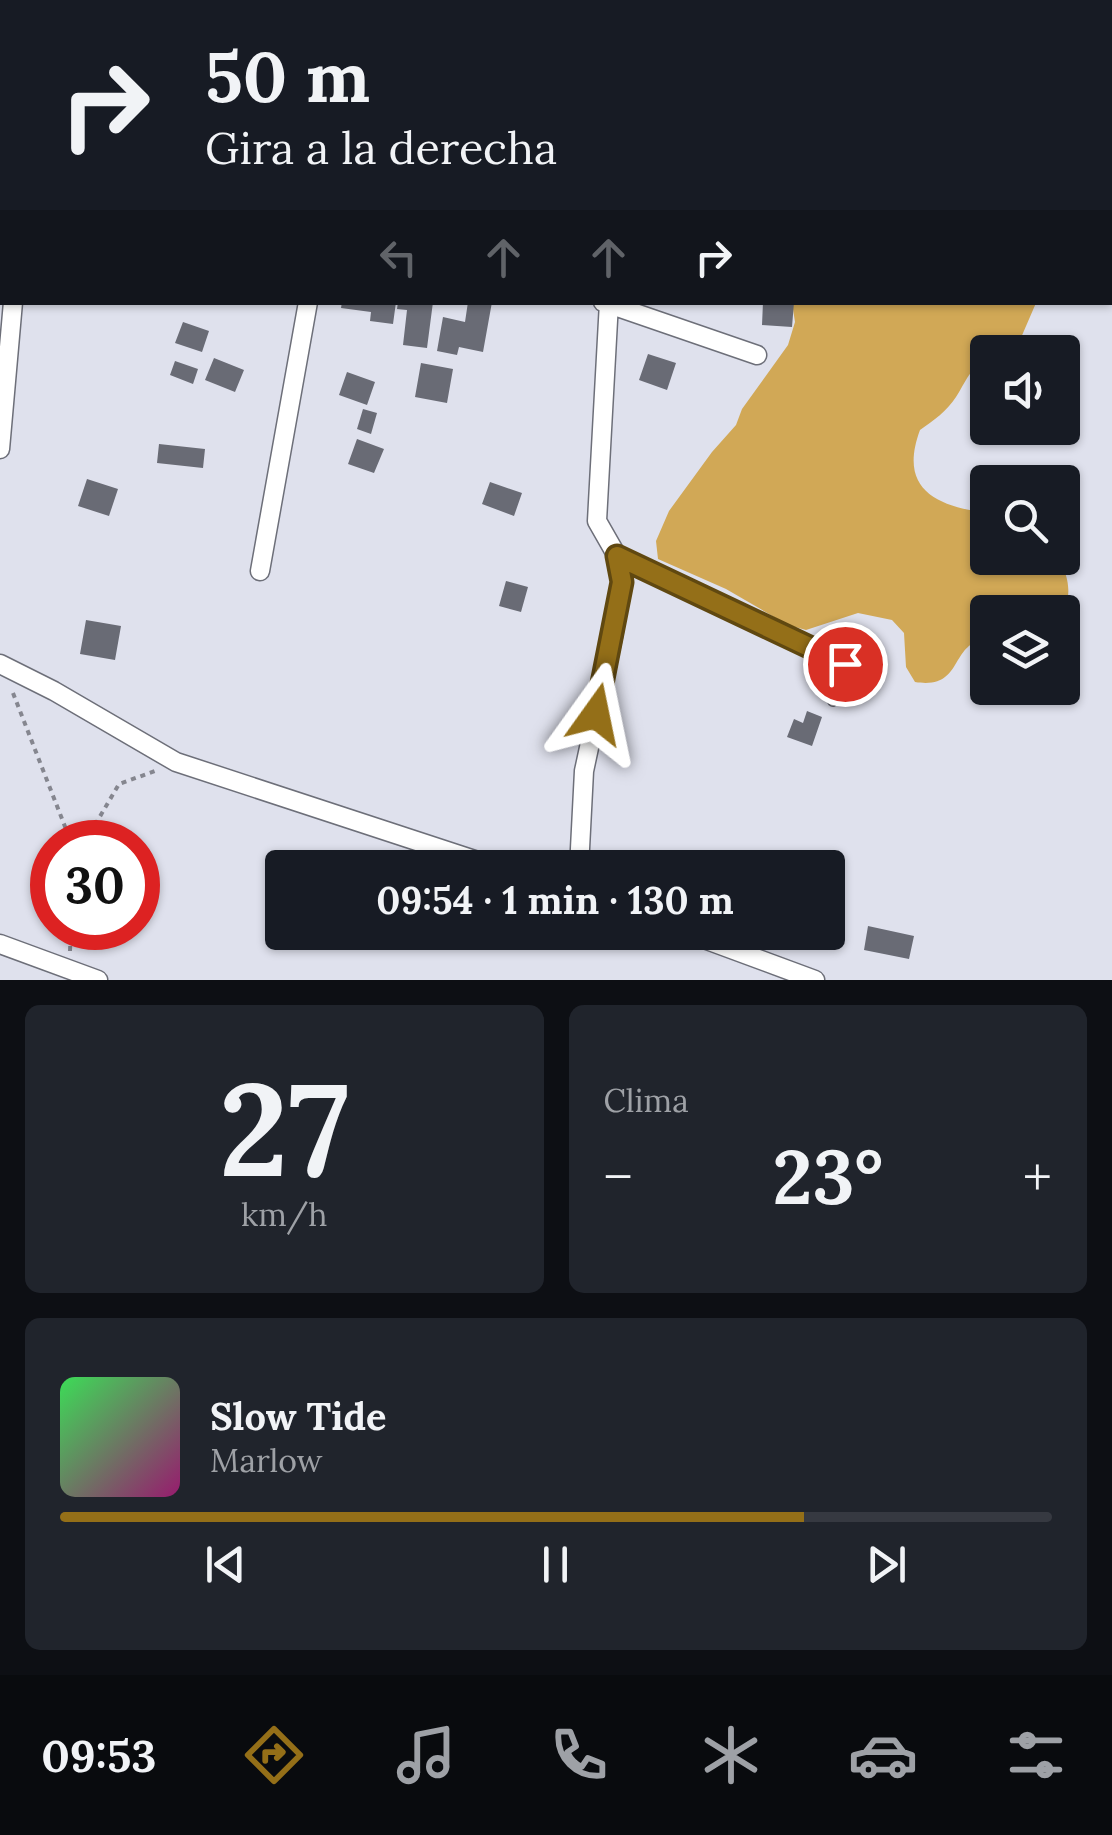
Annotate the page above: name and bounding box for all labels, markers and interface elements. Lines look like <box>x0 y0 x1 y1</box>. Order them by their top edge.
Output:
text: 50 m <box>205 32 370 121</box>
icon: right <box>40 40 170 170</box>
text: Gira a la derecha <box>205 119 557 176</box>
icon: left <box>371 230 426 285</box>
icon: ahead <box>476 230 531 285</box>
icon: ahead <box>581 230 636 285</box>
icon: right <box>686 230 741 285</box>
map controls <box>970 335 1080 705</box>
button: sound <box>970 335 1080 445</box>
button: search <box>970 465 1080 575</box>
button: layers <box>970 595 1080 705</box>
pin <box>803 622 888 707</box>
icon: arrive <box>818 637 873 692</box>
position arrow <box>544 662 648 766</box>
speed limit sign: 30 <box>30 820 160 950</box>
text: 09:54 · 1 min · 130 m <box>376 876 734 924</box>
text: 27 <box>219 1045 349 1212</box>
text: Clima <box>604 1080 689 1121</box>
text: 23° <box>772 1129 883 1225</box>
text: − <box>604 1142 633 1212</box>
text: + <box>1023 1142 1052 1212</box>
text: km/h <box>241 1194 327 1235</box>
text: Slow Tide <box>210 1392 387 1440</box>
text: Marlow <box>210 1440 322 1481</box>
icon: previous <box>198 1537 253 1592</box>
icon: pause <box>528 1537 583 1592</box>
icon: next <box>859 1537 914 1592</box>
icon: directions <box>239 1720 309 1790</box>
icon: music <box>391 1720 461 1790</box>
icon: phone <box>544 1720 614 1790</box>
icon: climate <box>696 1720 766 1790</box>
icon: car <box>848 1720 918 1790</box>
icon: filters <box>1001 1720 1071 1790</box>
text: 09:53 <box>41 1727 156 1784</box>

